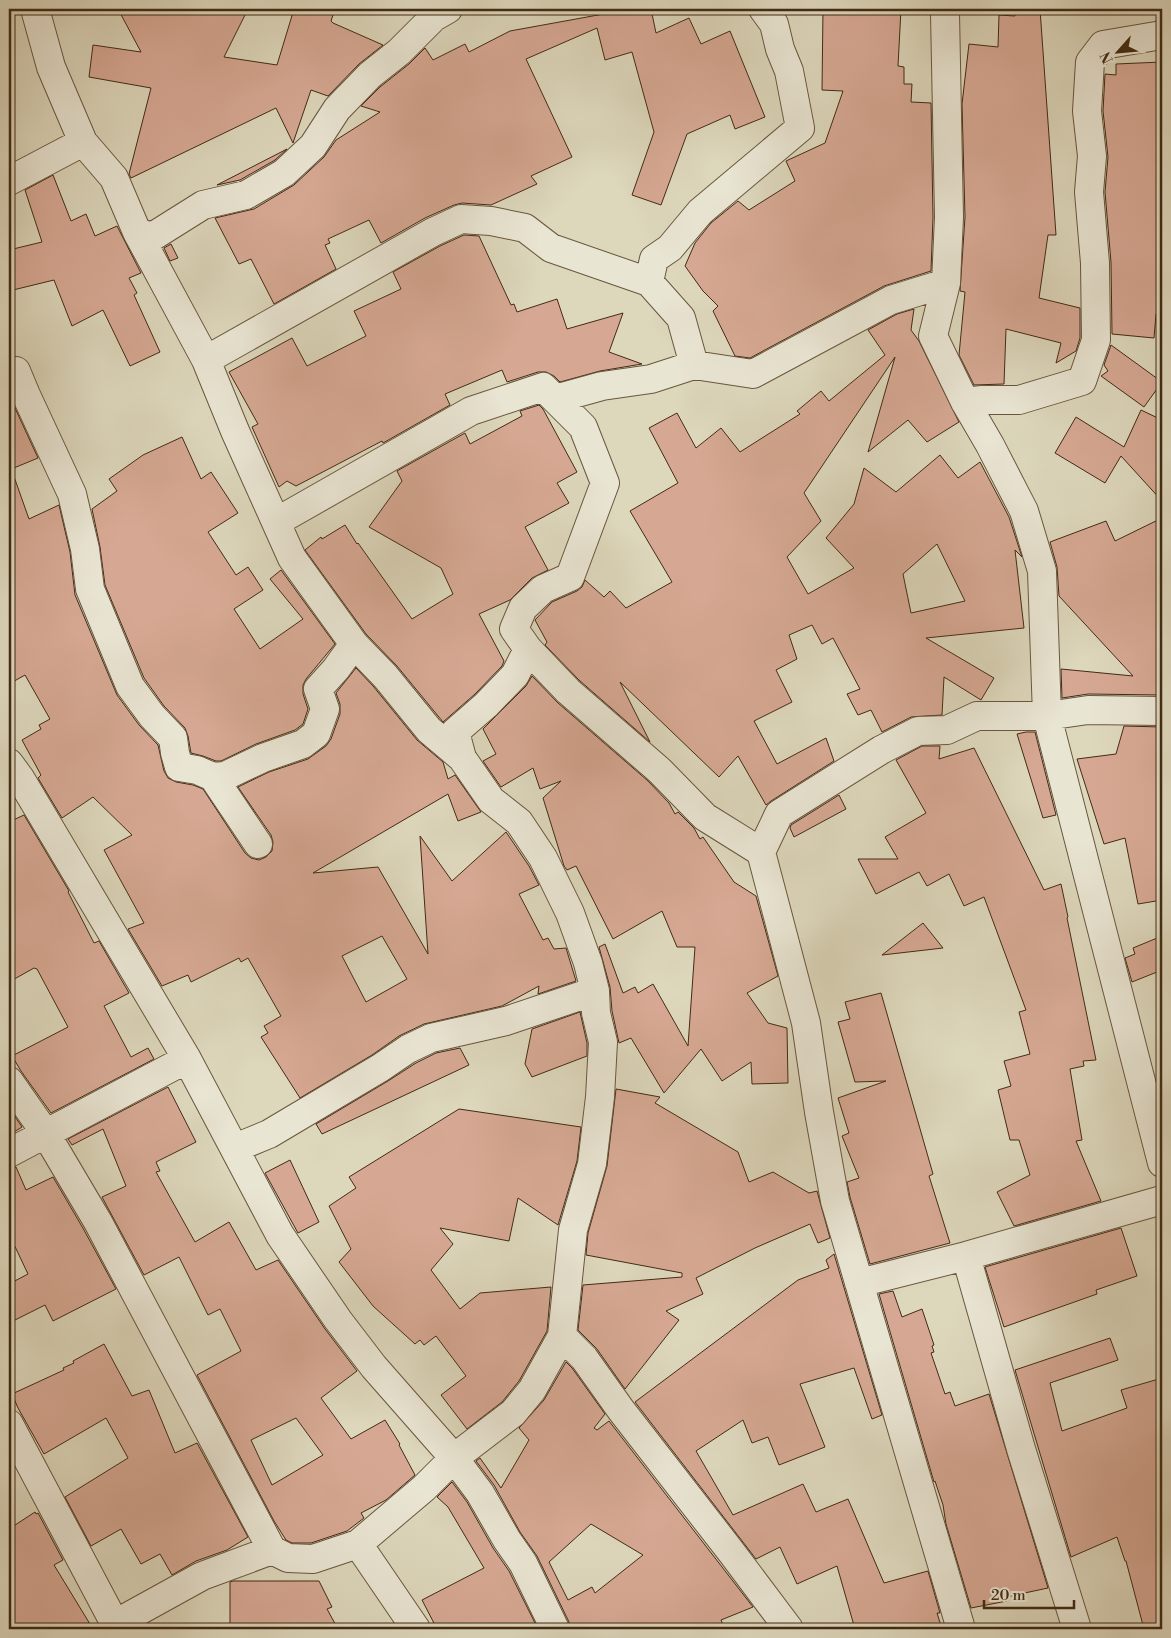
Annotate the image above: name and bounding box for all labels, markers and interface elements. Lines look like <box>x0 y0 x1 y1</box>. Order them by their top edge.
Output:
north arrow <box>1094 28 1144 78</box>
text: N <box>1097 48 1118 66</box>
scale bar <box>984 1578 1074 1610</box>
text: 20 m <box>991 1586 1026 1605</box>

